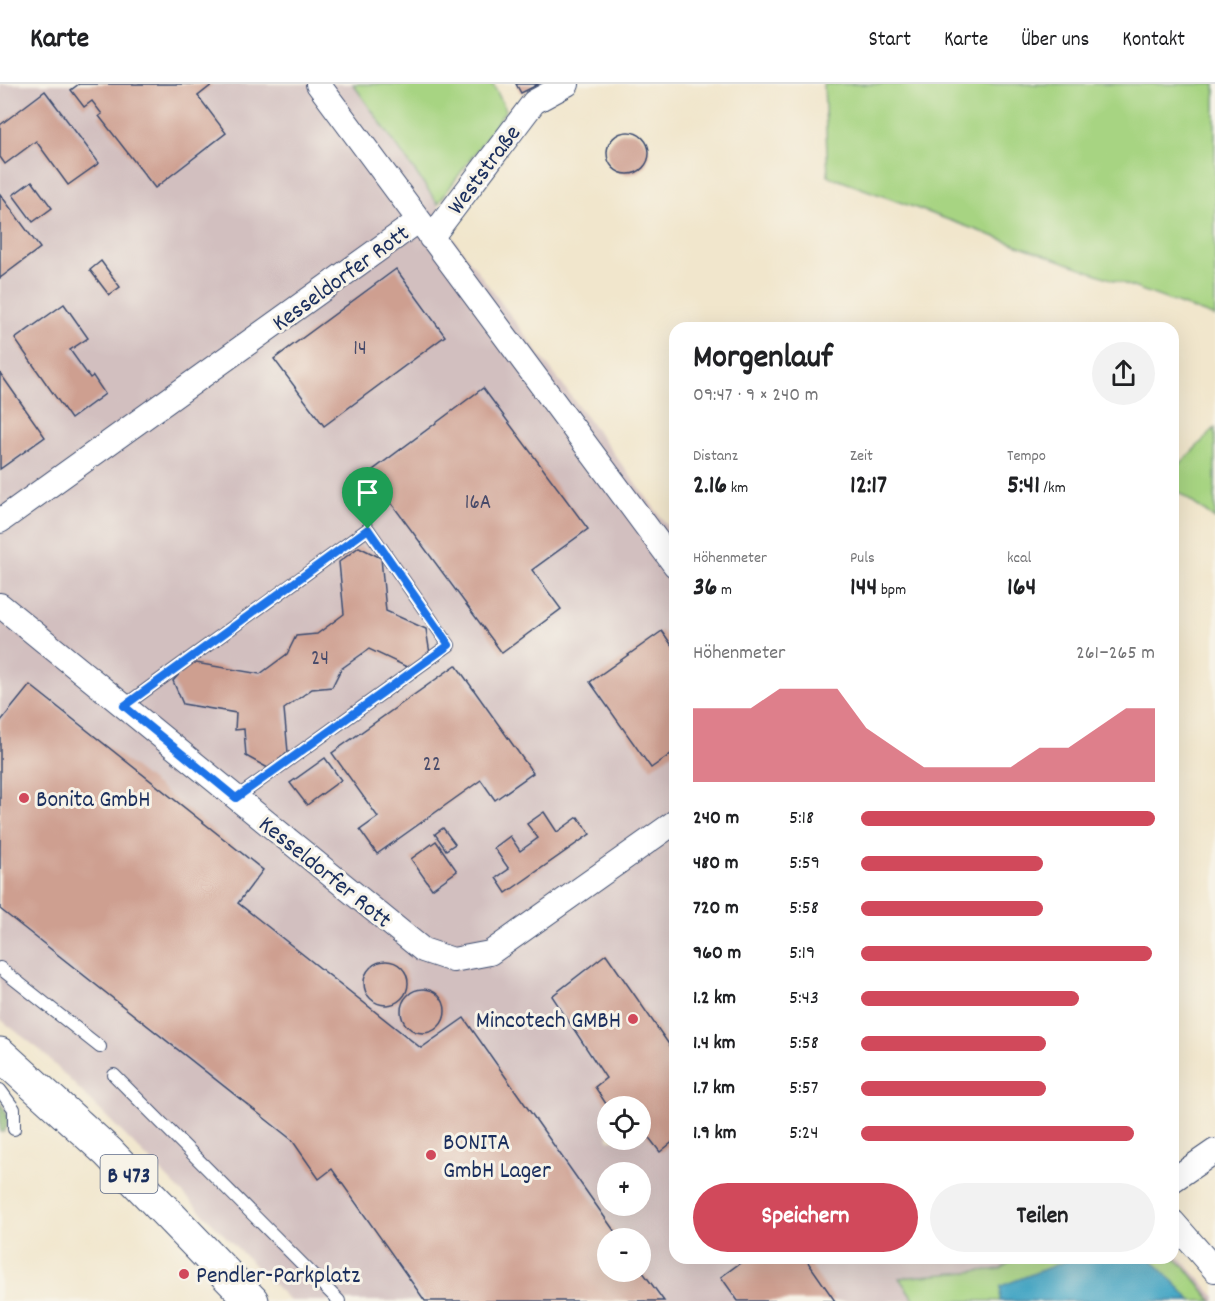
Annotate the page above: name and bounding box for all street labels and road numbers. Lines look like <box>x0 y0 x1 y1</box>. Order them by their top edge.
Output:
street label: Weststraße <box>440 119 530 223</box>
street label: Kesseldorfer Rott <box>266 218 418 341</box>
street label: Kesseldorfer Rott <box>250 809 398 938</box>
road number: B 473 <box>100 1155 158 1193</box>

